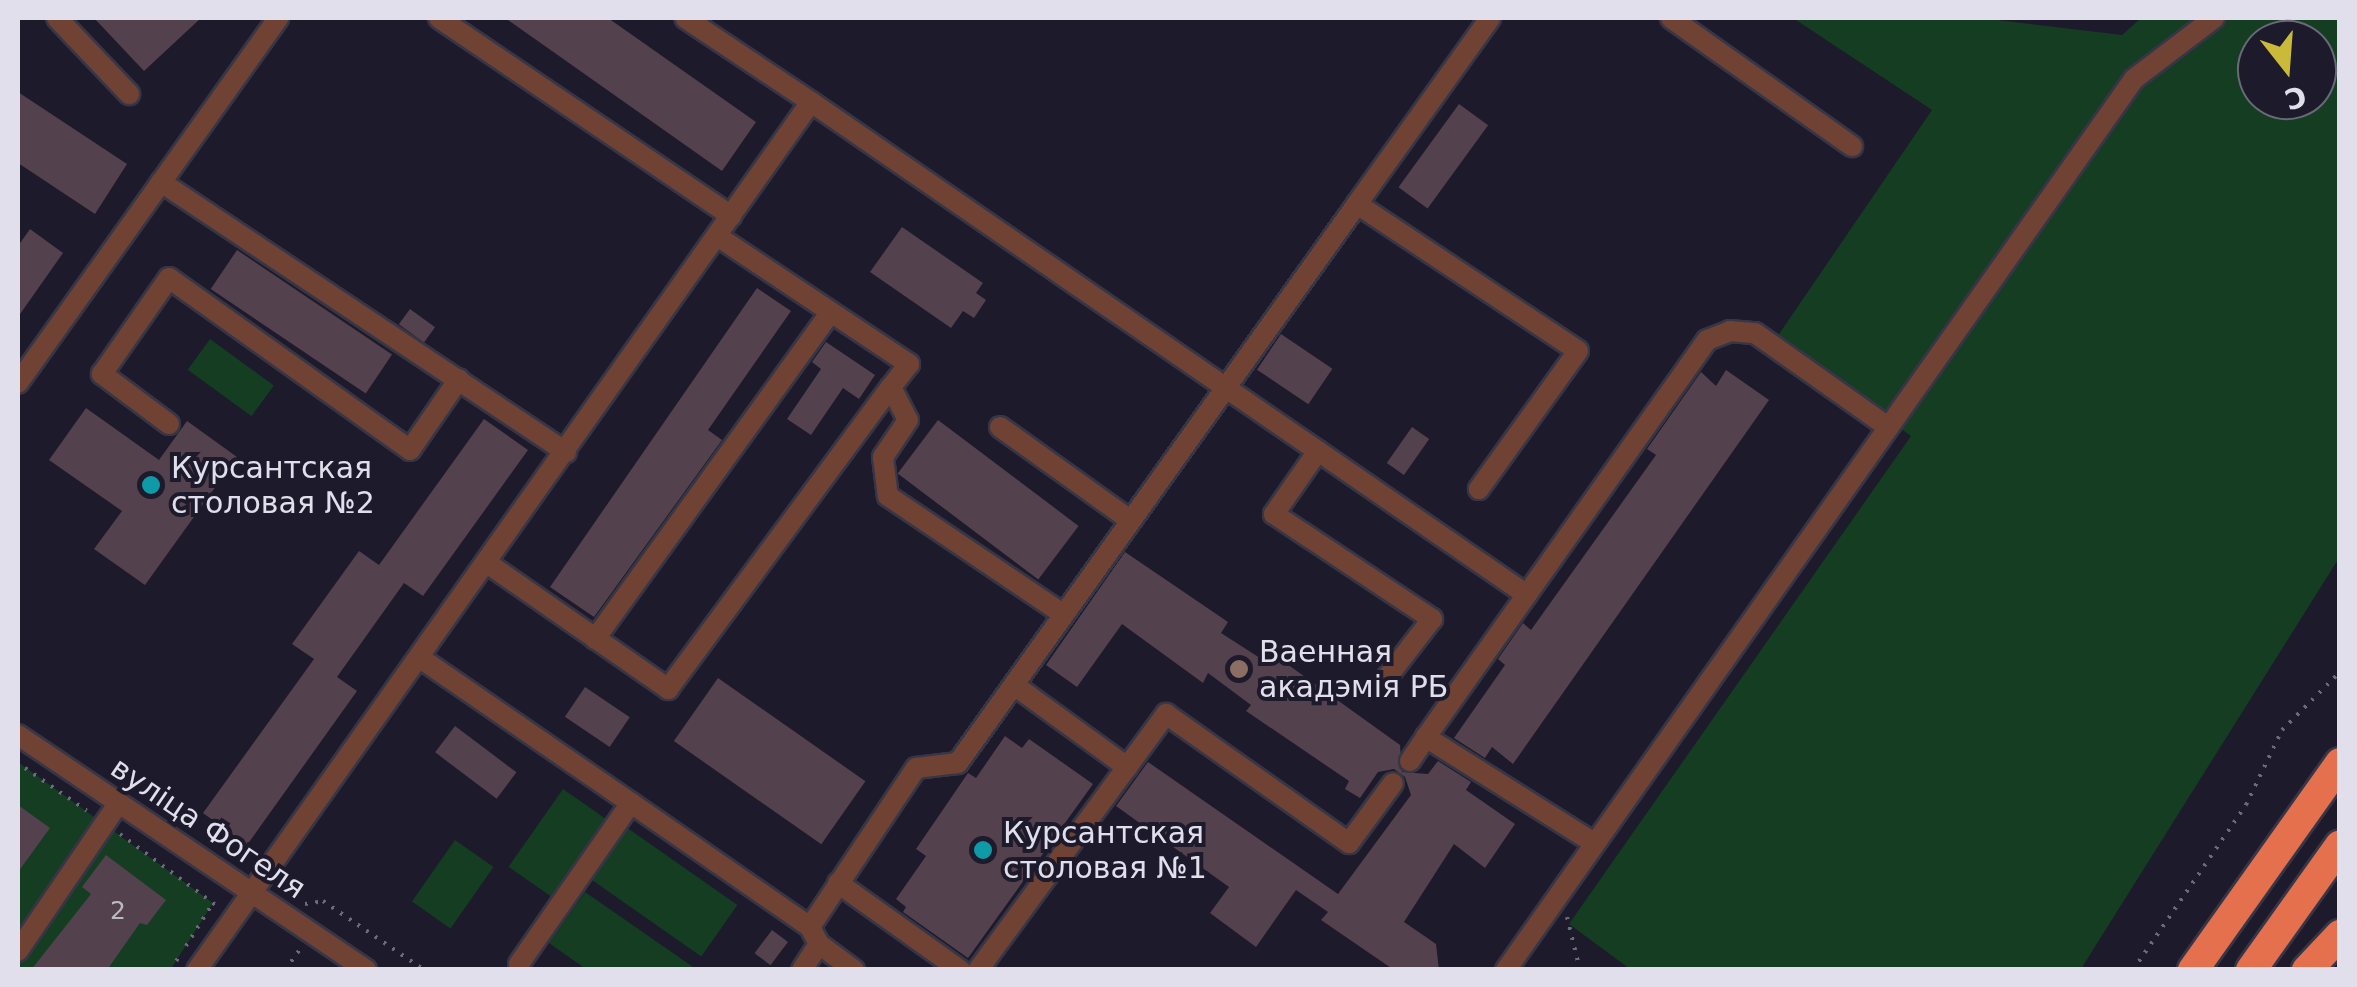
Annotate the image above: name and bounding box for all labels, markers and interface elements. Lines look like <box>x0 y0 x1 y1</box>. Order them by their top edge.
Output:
north arrow <box>2237 20 2337 120</box>
text: С <box>2281 78 2310 116</box>
place label: Курсантская столовая №2 <box>171 450 375 520</box>
marker: Курсантская столовая №2 <box>140 474 162 496</box>
place label: Ваенная акадэмія РБ <box>1259 634 1448 704</box>
marker: Ваенная акадэмія РБ <box>1228 658 1250 680</box>
street label: вуліца Фогеля <box>104 750 312 906</box>
place label: Курсантская столовая №1 <box>1003 815 1207 886</box>
marker: Курсантская столовая №1 <box>972 839 994 861</box>
house number: 2 <box>110 896 126 926</box>

